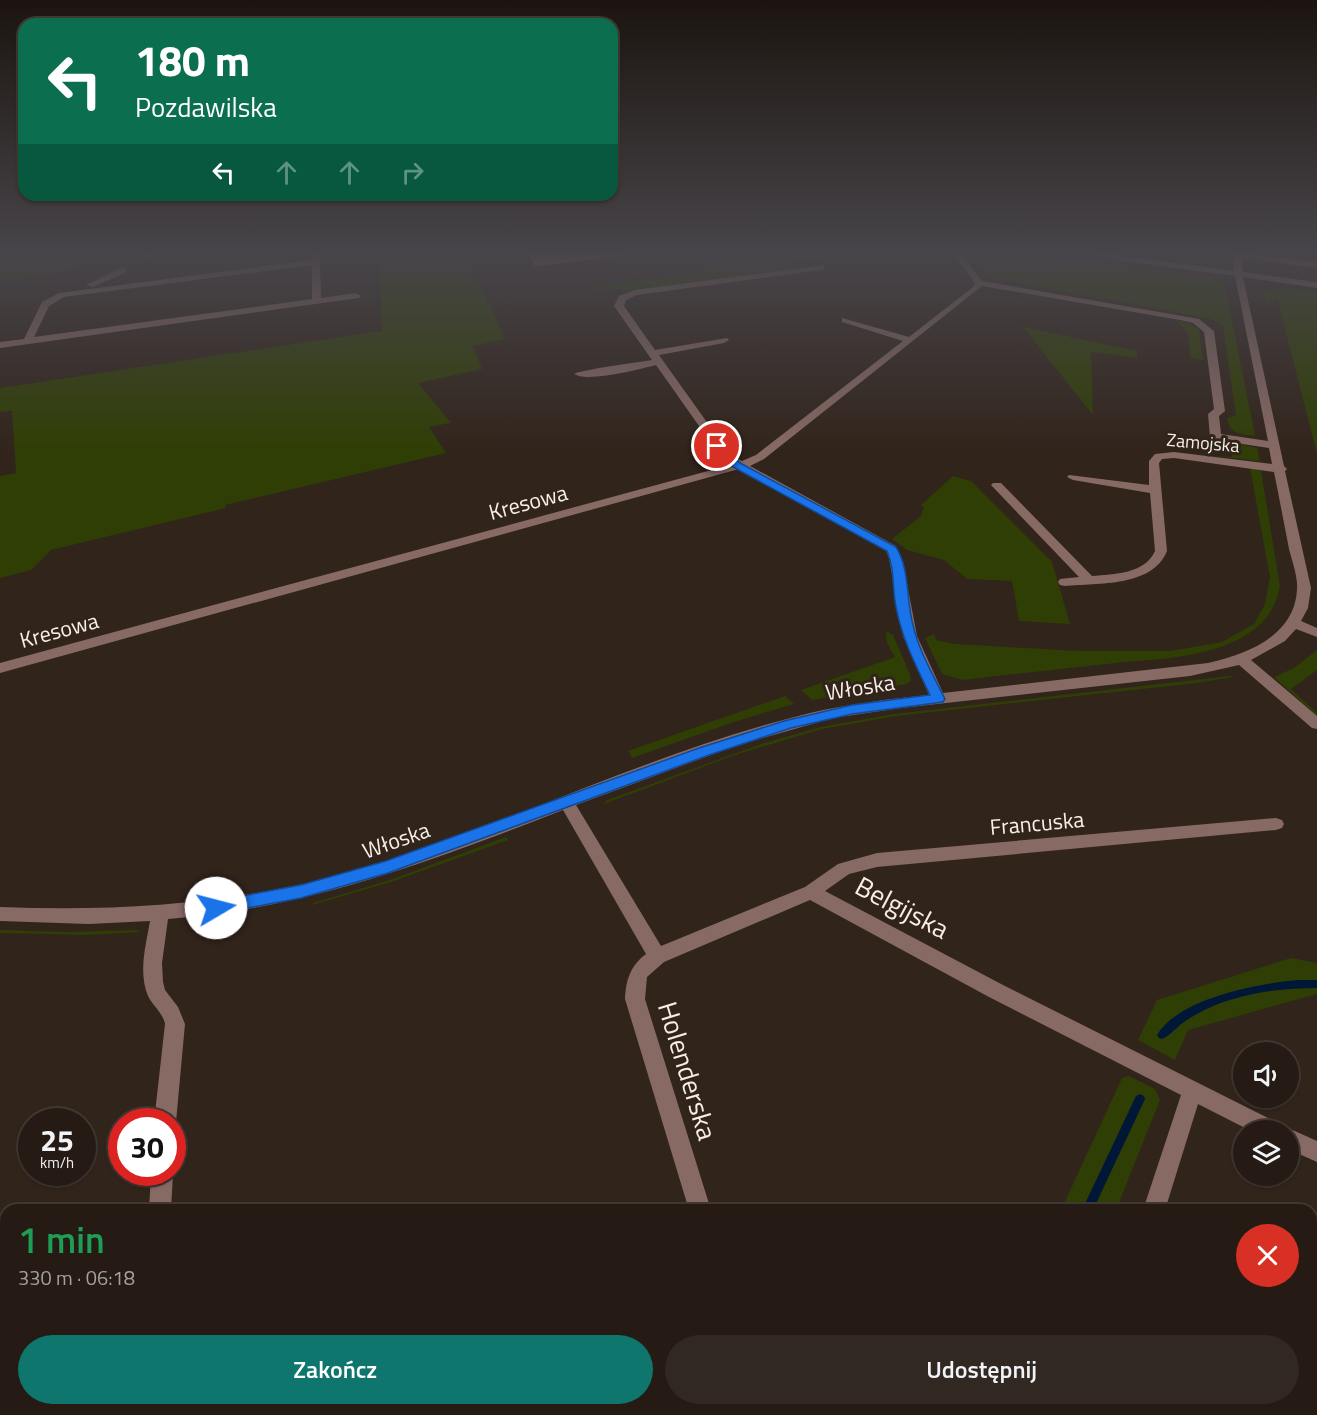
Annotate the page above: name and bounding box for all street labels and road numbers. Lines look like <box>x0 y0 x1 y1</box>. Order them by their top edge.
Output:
street label: Zamojska <box>1165 426 1241 459</box>
street label: Kresowa <box>485 475 571 529</box>
street label: Kresowa <box>16 603 102 657</box>
street label: Włoska <box>823 665 897 709</box>
street label: Francuska <box>988 802 1086 844</box>
street label: Włoska <box>358 813 434 867</box>
street label: Belgijska <box>848 865 957 949</box>
street label: Holenderska <box>648 996 729 1145</box>

